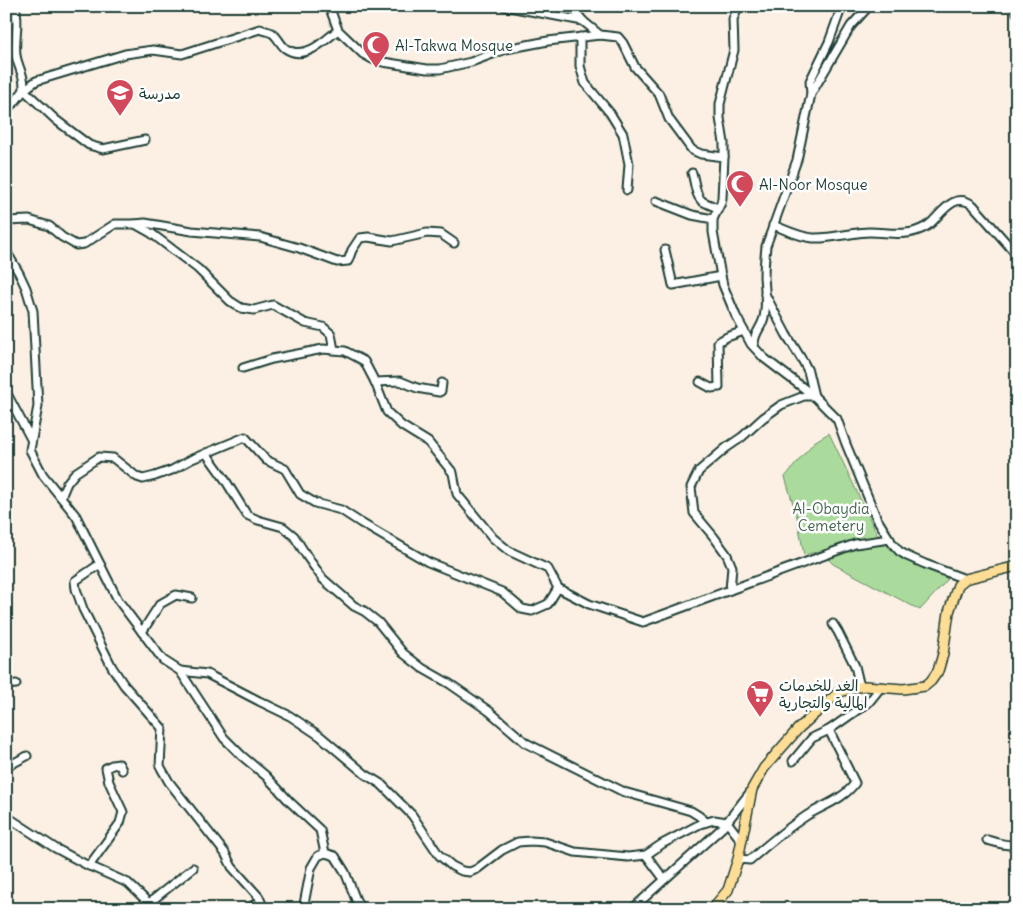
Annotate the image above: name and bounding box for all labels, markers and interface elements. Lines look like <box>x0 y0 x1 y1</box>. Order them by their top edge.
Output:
mosque icon: Al-Takwa Mosque <box>361 30 391 69</box>
place label: Al-Takwa Mosque <box>395 36 513 55</box>
school or university icon: مدرسة <box>105 78 135 117</box>
place label: مدرسة <box>139 84 181 103</box>
mosque icon: Al-Noor Mosque <box>725 169 755 208</box>
place label: Al-Noor Mosque <box>759 175 868 194</box>
park label: Al-Obaydia Cemetery <box>792 499 870 535</box>
place label: الغد للخدمات المالية والتجارية <box>779 676 867 712</box>
supermarket icon: الغد للخدمات المالية والتجارية <box>745 679 775 718</box>

